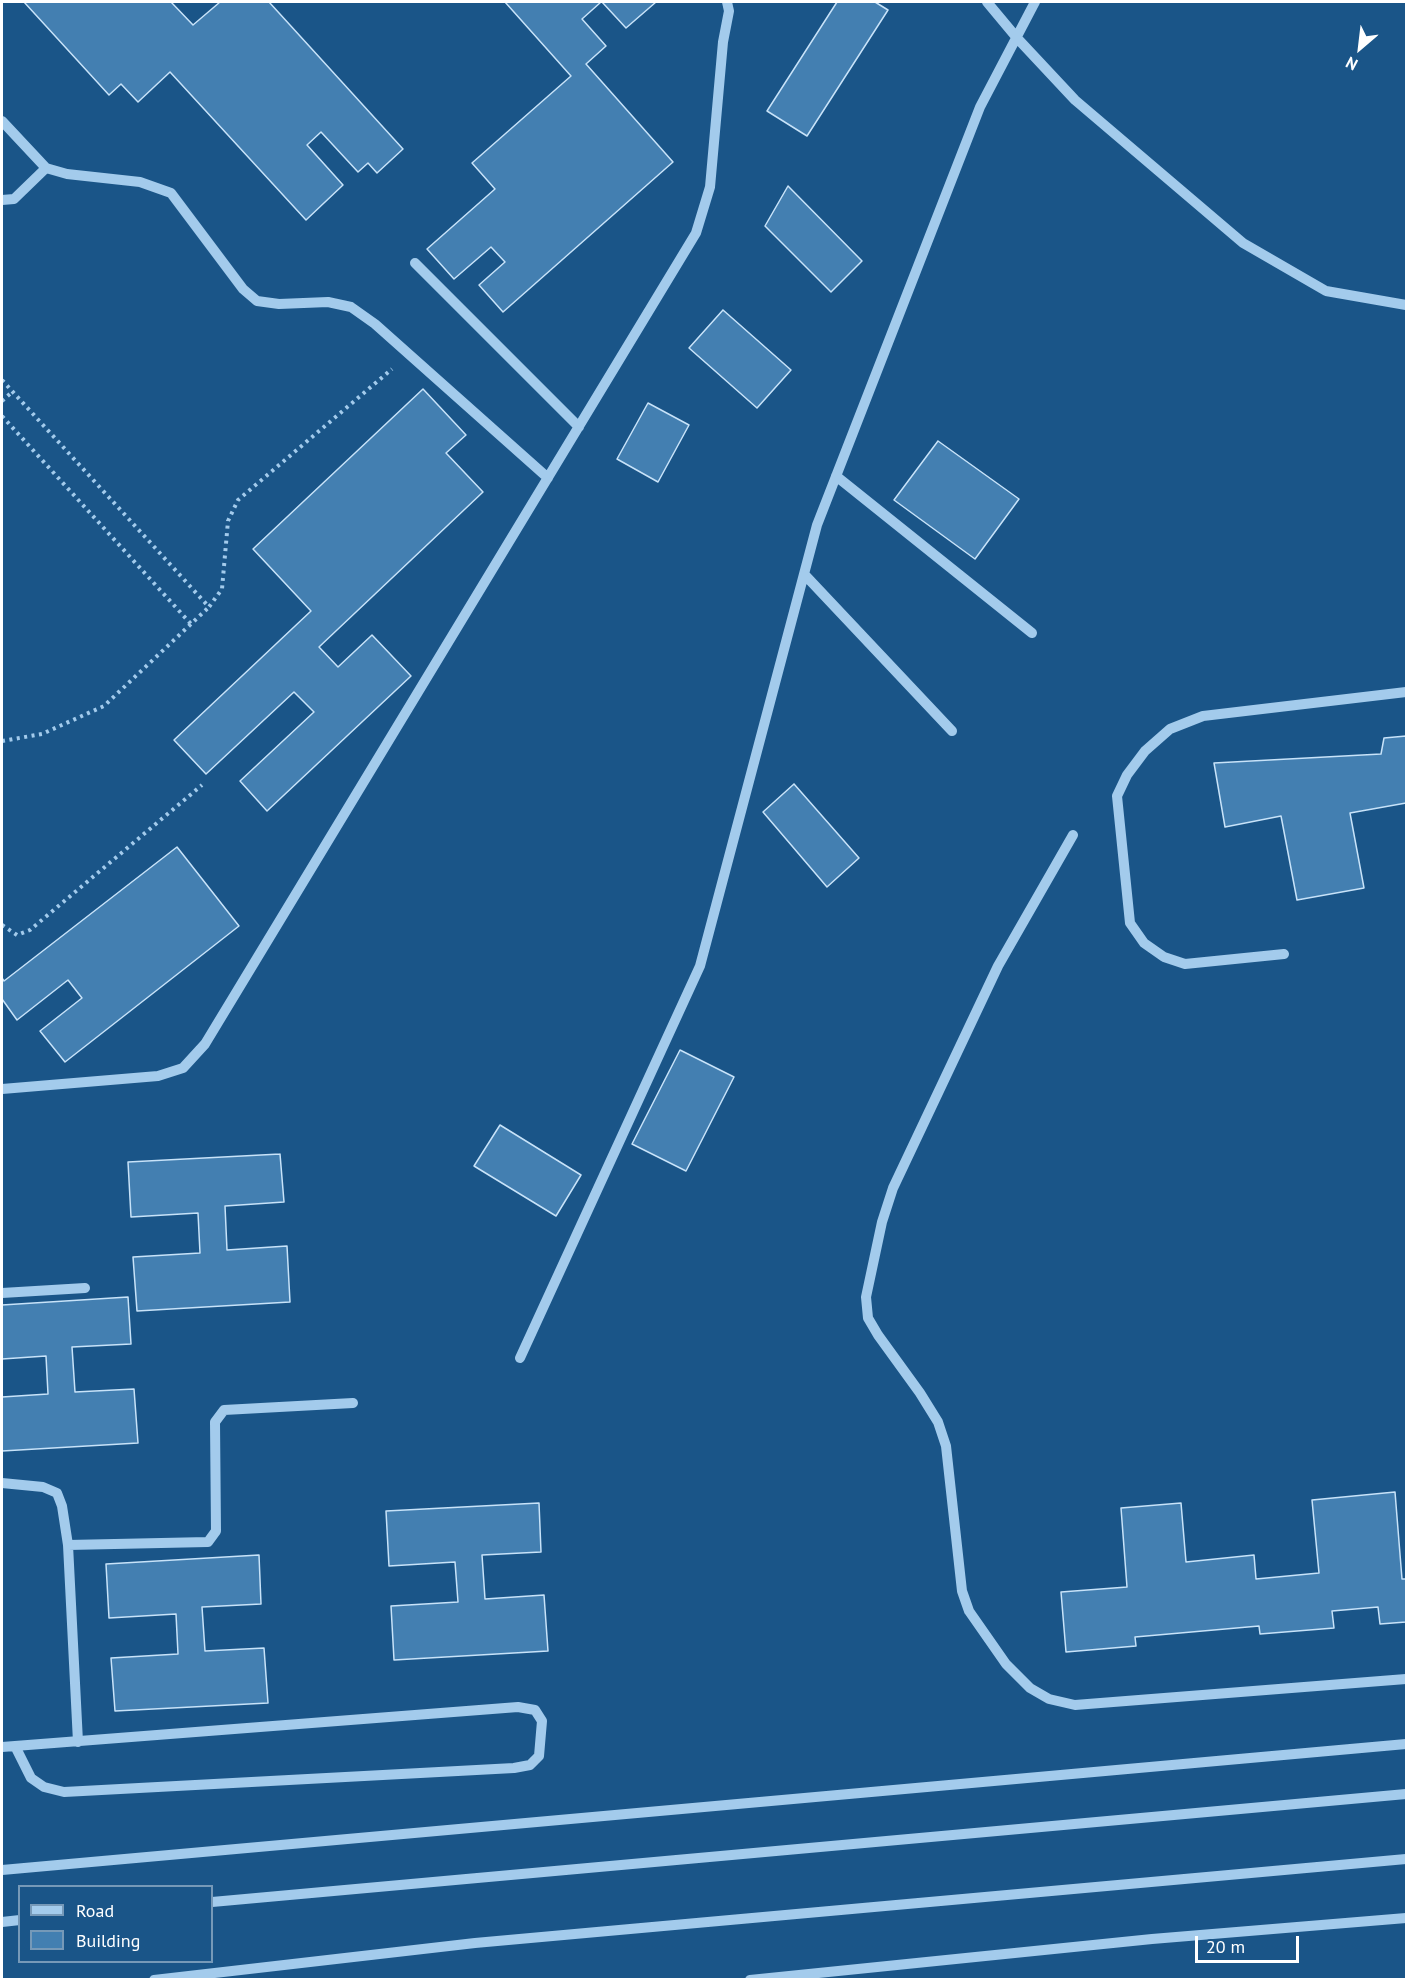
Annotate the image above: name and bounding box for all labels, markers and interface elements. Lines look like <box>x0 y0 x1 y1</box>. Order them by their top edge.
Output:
north arrow <box>1330 18 1390 78</box>
text: N <box>1342 53 1361 75</box>
legend <box>18 1885 213 1963</box>
text: Road <box>76 1899 114 1922</box>
scale bar <box>1198 1924 1302 1962</box>
text: Building <box>76 1929 140 1952</box>
text: 20 m <box>1206 1935 1245 1958</box>

